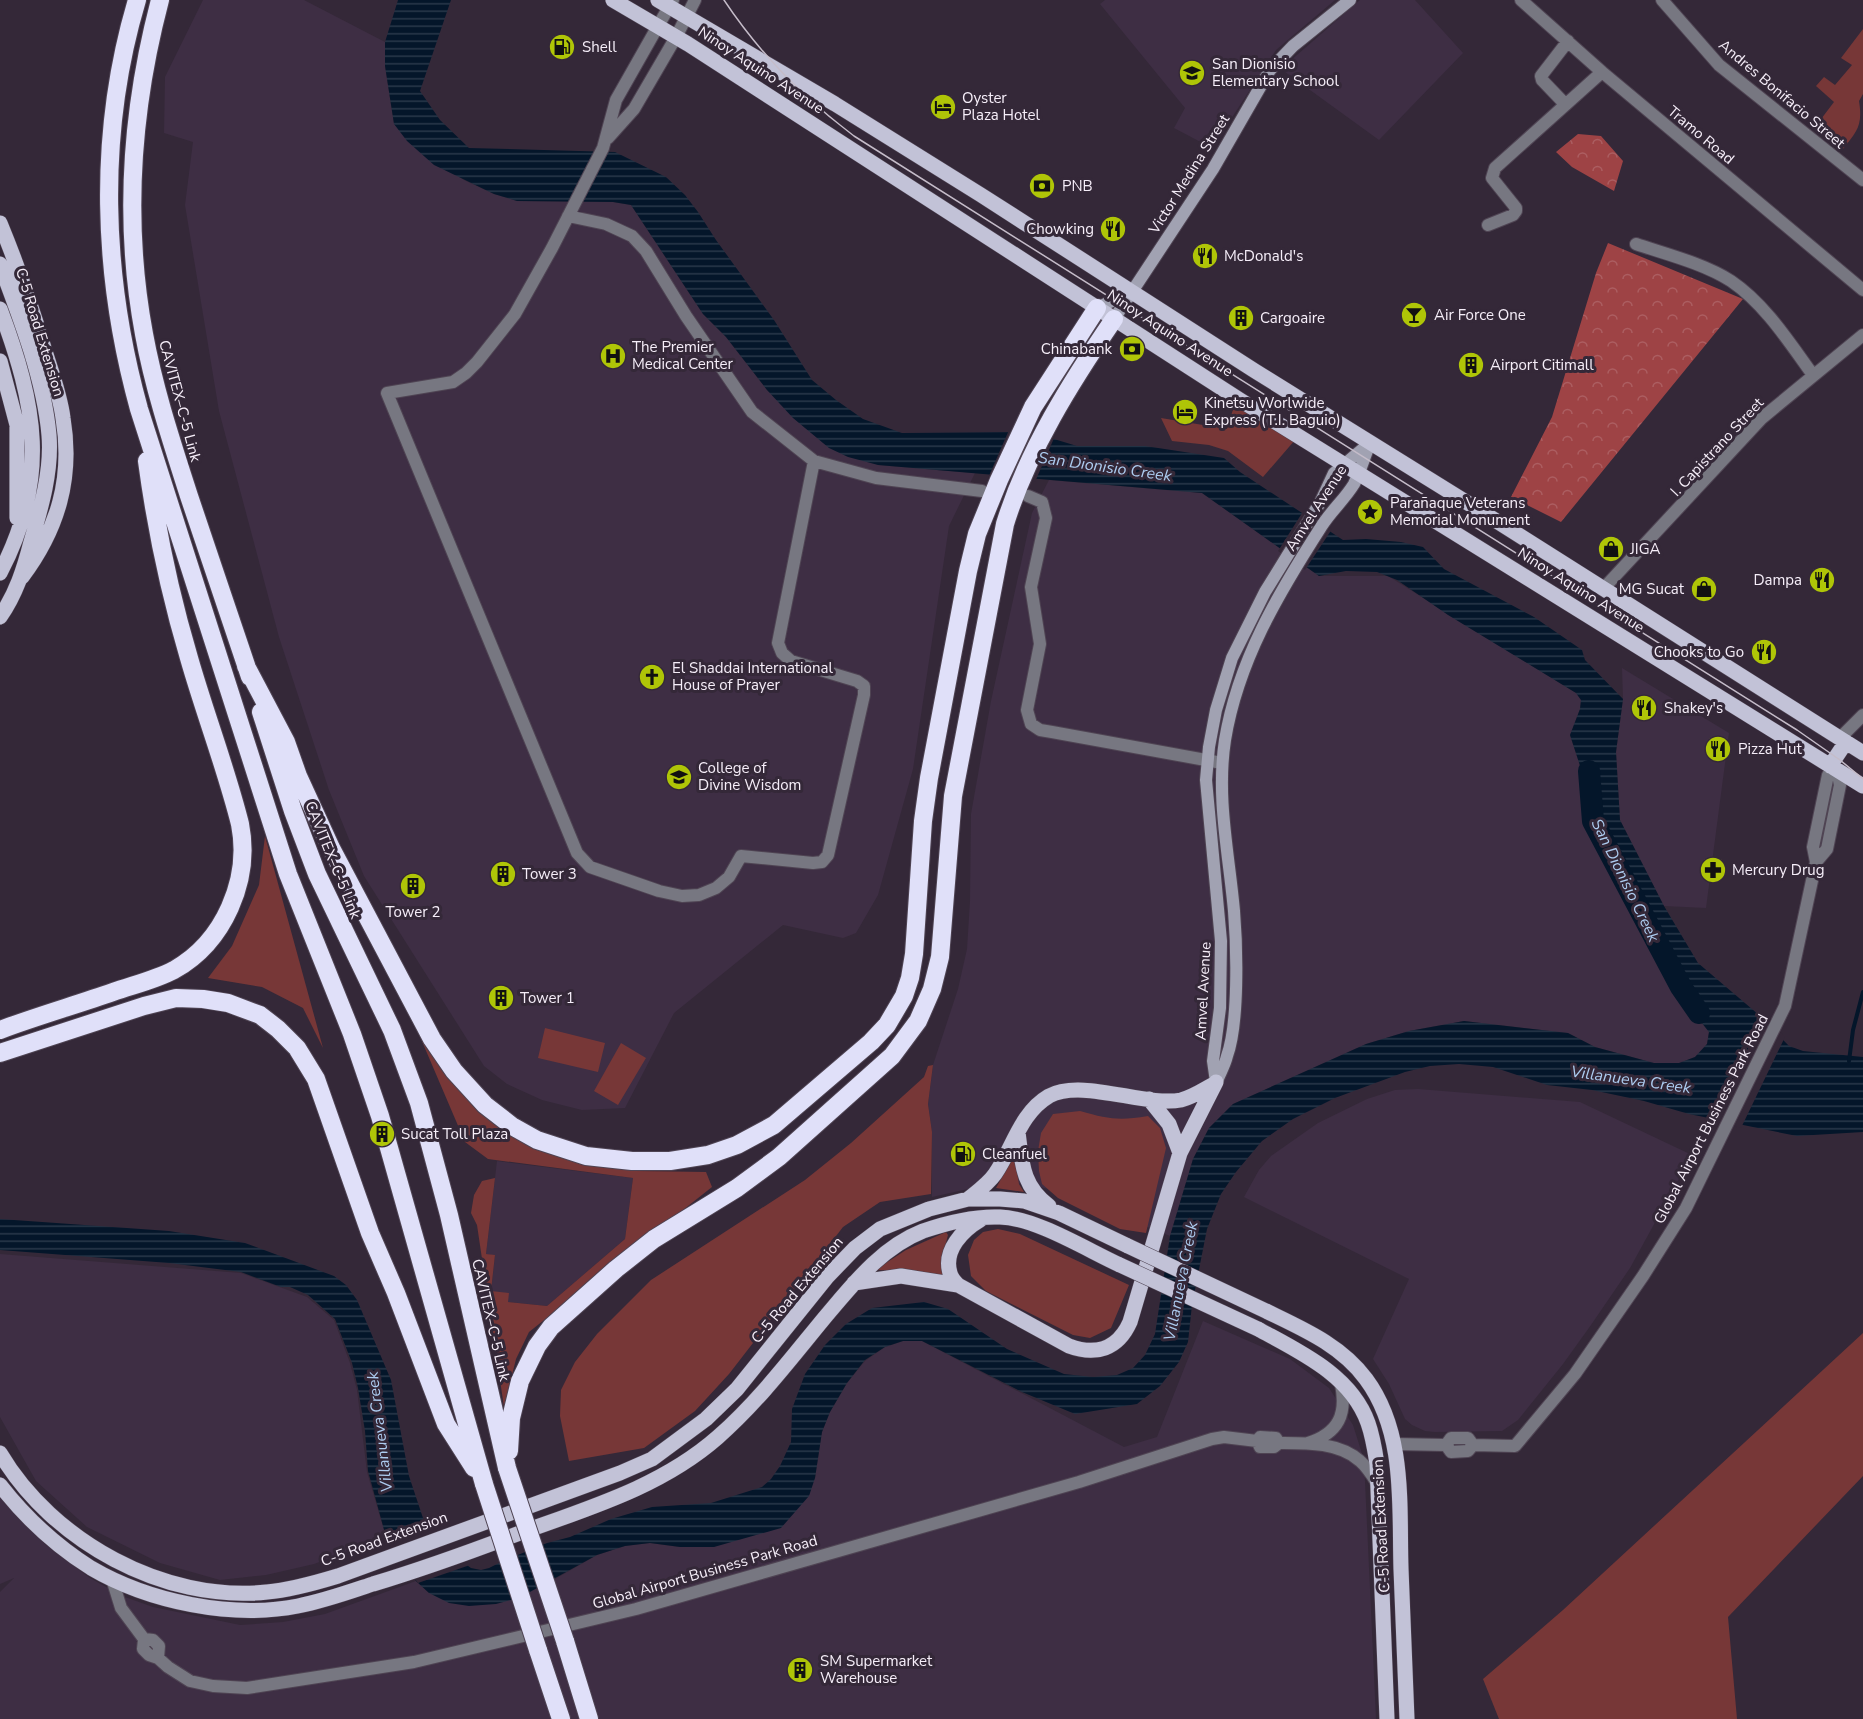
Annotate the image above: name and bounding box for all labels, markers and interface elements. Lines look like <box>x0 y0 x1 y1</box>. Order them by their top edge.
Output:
street label: Ninoy Aquino Avenue <box>694 22 828 118</box>
fuel station icon: Shell <box>547 32 577 62</box>
street label: Andres Bonifacio Street <box>1715 35 1850 153</box>
place label: Shell <box>582 37 617 57</box>
place label: San Dionisio Elementary School <box>1212 54 1339 91</box>
school or university icon: San Dionisio Elementary School <box>1177 58 1207 88</box>
place label: Oyster Plaza Hotel <box>962 88 1040 125</box>
hotel icon: Oyster Plaza Hotel <box>928 92 958 122</box>
street label: Tramo Road <box>1664 101 1738 169</box>
street label: Victor Medina Street <box>1143 110 1234 239</box>
bank icon: PNB <box>1027 171 1057 201</box>
place label: PNB <box>1062 176 1093 196</box>
restaurant icon: Chowking <box>1098 214 1128 244</box>
place label: Chowking <box>1026 219 1094 239</box>
restaurant icon: McDonald's <box>1190 241 1220 271</box>
place label: McDonald's <box>1224 246 1303 266</box>
street label: C-5 Road Extension <box>11 265 69 399</box>
street label: Ninoy Aquino Avenue <box>1103 285 1237 381</box>
bar icon: Air Force One <box>1399 300 1429 330</box>
building icon: Cargoaire <box>1226 303 1256 333</box>
place label: Air Force One <box>1434 305 1526 325</box>
place label: Cargoaire <box>1260 308 1325 328</box>
bank icon: Chinabank <box>1117 334 1147 364</box>
place label: The Premier Medical Center <box>632 337 733 374</box>
street label: CAVITEX–C-5 Link <box>154 338 206 465</box>
place label: Chinabank <box>1041 339 1112 359</box>
hospital icon: The Premier Medical Center <box>598 341 628 371</box>
building icon: Airport Citimall <box>1456 350 1486 380</box>
place label: Airport Citimall <box>1490 355 1594 375</box>
place label: Kinetsu Worlwide Express (T.I. Baguio) <box>1204 393 1341 430</box>
street label: I. Capistrano Street <box>1666 393 1769 501</box>
hotel icon: Kinetsu Worlwide Express (T.I. Baguio) <box>1170 397 1200 427</box>
water label: San Dionisio Creek <box>1037 447 1174 487</box>
street label: Amvel Avenue <box>1281 461 1351 555</box>
place label: Parañaque Veterans Memorial Monument <box>1390 493 1531 530</box>
place icon: Parañaque Veterans Memorial Monument <box>1355 497 1385 527</box>
shop icon: JIGA <box>1596 534 1626 564</box>
place label: JIGA <box>1629 539 1661 559</box>
street label: Ninoy Aquino Avenue <box>1514 543 1648 637</box>
restaurant icon: Dampa <box>1807 565 1837 595</box>
place label: Dampa <box>1753 570 1802 590</box>
shop icon: MG Sucat <box>1689 574 1719 604</box>
place label: MG Sucat <box>1619 579 1685 599</box>
restaurant icon: Chooks to Go <box>1749 637 1779 667</box>
place label: Chooks to Go <box>1654 642 1744 662</box>
place label: El Shaddai International House of Prayer <box>672 658 833 695</box>
church icon: El Shaddai International House of Prayer <box>637 662 667 692</box>
restaurant icon: Shakey's <box>1629 693 1659 723</box>
place label: Shakey's <box>1664 698 1723 718</box>
restaurant icon: Pizza Hut <box>1703 734 1733 764</box>
place label: Pizza Hut <box>1738 739 1802 759</box>
place label: College of Divine Wisdom <box>698 758 801 795</box>
school or university icon: College of Divine Wisdom <box>664 762 694 792</box>
street label: CAVITEX–C-5 Link <box>300 798 366 922</box>
water label: San Dionisio Creek <box>1586 815 1665 947</box>
pharmacy icon: Mercury Drug <box>1698 855 1728 885</box>
building icon: Tower 3 <box>488 859 518 889</box>
place label: Mercury Drug <box>1732 860 1825 880</box>
place label: Tower 3 <box>522 864 577 884</box>
building icon: Tower 2 <box>398 871 428 901</box>
place label: Tower 2 <box>386 902 440 922</box>
street label: Amvel Avenue <box>1190 941 1216 1041</box>
building icon: Tower 1 <box>486 983 516 1013</box>
place label: Tower 1 <box>520 988 575 1008</box>
street label: Global Airport Business Park Road <box>1649 1011 1773 1227</box>
water label: Villanueva Creek <box>1569 1061 1693 1099</box>
building icon: Sucat Toll Plaza <box>367 1119 397 1149</box>
place label: Sucat Toll Plaza <box>401 1124 508 1144</box>
fuel station icon: Cleanfuel <box>948 1139 978 1169</box>
place label: Cleanfuel <box>982 1144 1047 1164</box>
water label: Villanueva Creek <box>1159 1219 1204 1343</box>
street label: C-5 Road Extension <box>746 1232 848 1348</box>
street label: CAVITEX–C-5 Link <box>467 1257 515 1384</box>
water label: Villanueva Creek <box>362 1369 398 1493</box>
street label: C-5 Road Extension <box>1368 1459 1394 1593</box>
street label: C-5 Road Extension <box>318 1507 450 1571</box>
street label: Global Airport Business Park Road <box>590 1530 820 1614</box>
place label: SM Supermarket Warehouse <box>820 1651 933 1688</box>
building icon: SM Supermarket Warehouse <box>785 1655 815 1685</box>

